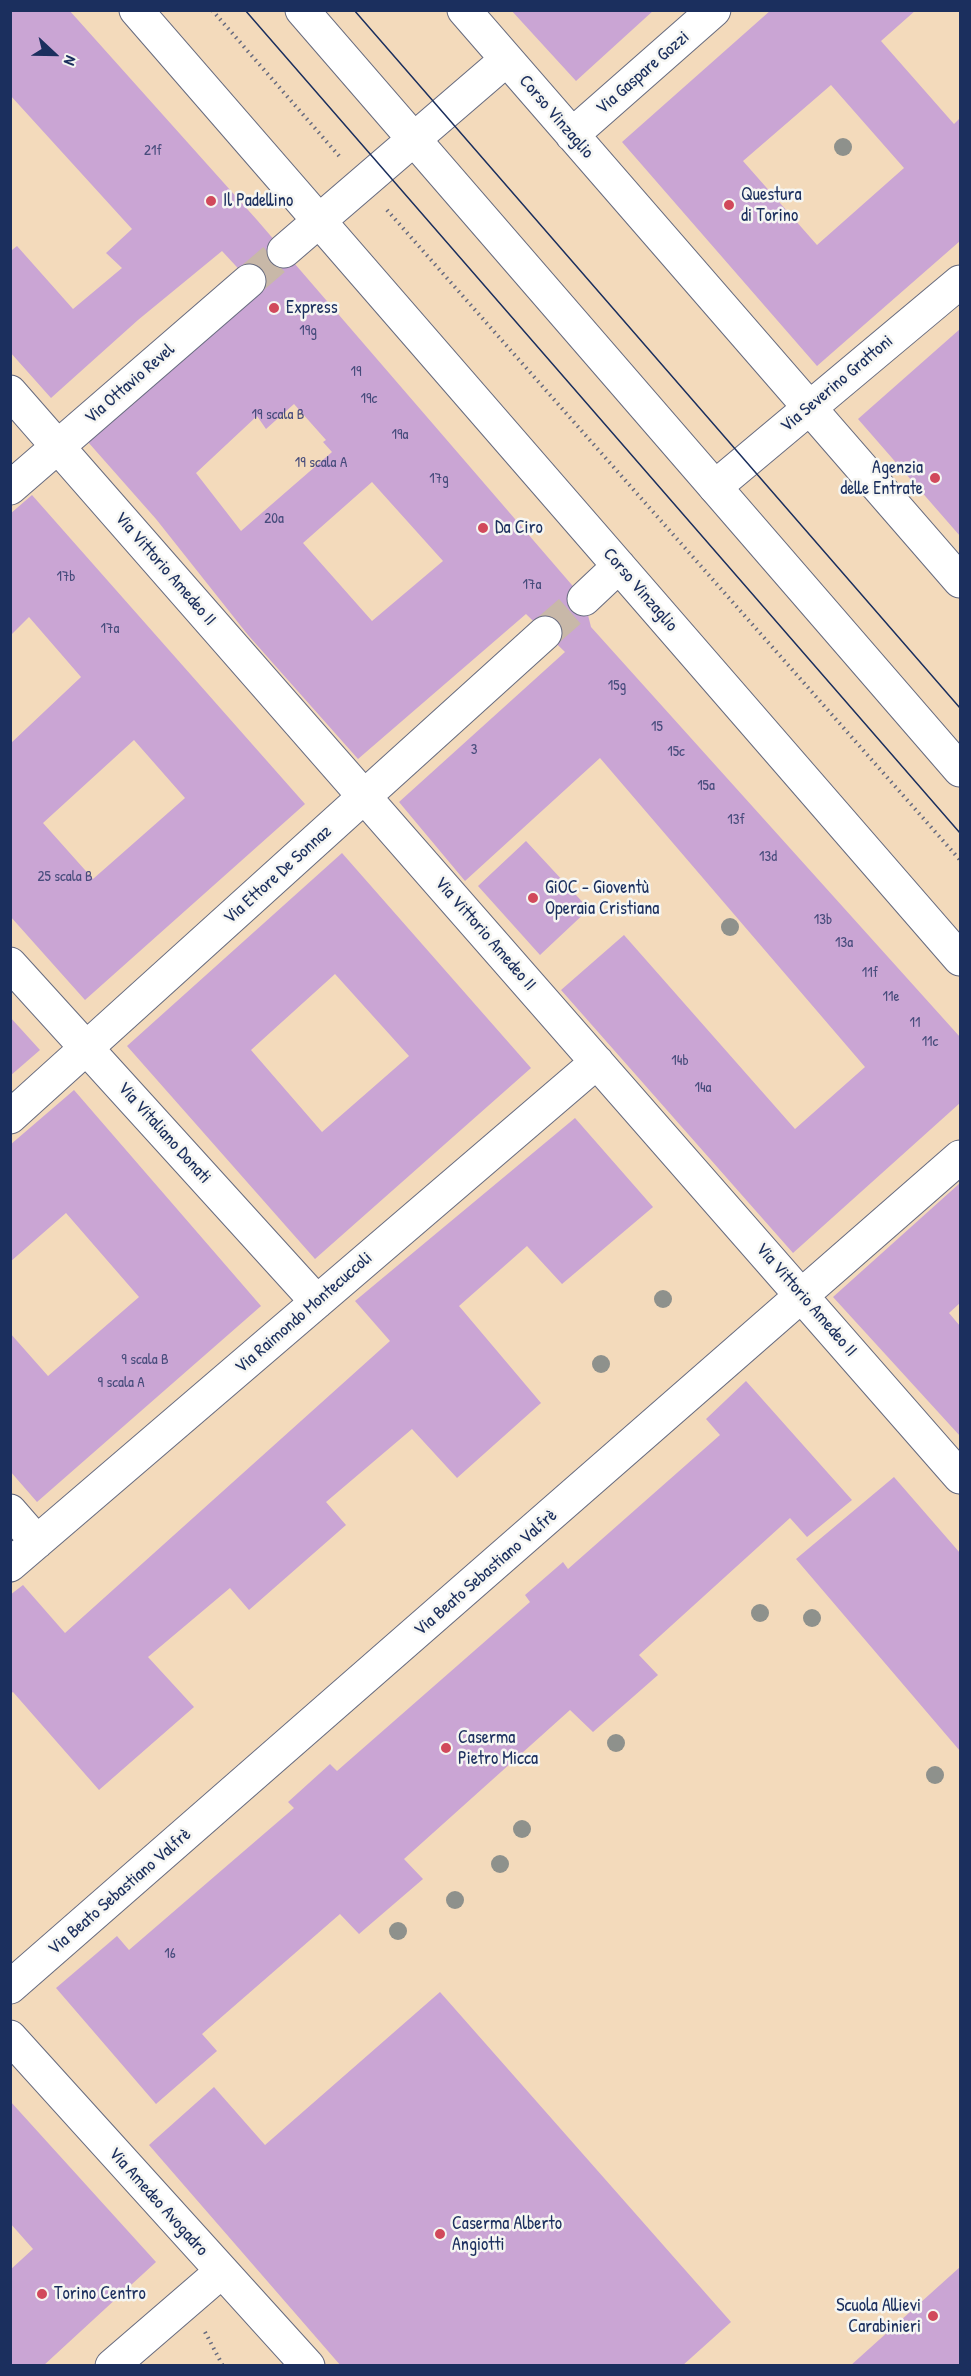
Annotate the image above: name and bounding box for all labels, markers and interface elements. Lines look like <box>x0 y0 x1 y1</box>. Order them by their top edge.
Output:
north arrow <box>24 24 84 84</box>
street label: Via Gaspare Gozzi <box>592 27 694 119</box>
text: N <box>59 53 82 69</box>
street label: Corso Vinzaglio <box>514 71 598 163</box>
house number: 21f <box>144 142 162 160</box>
place label: Questura di Torino <box>741 184 801 226</box>
place label: Il Padellino <box>223 190 293 212</box>
marker: Il Padellino <box>204 194 218 208</box>
marker: Questura di Torino <box>722 198 736 212</box>
place label: Express <box>286 297 338 319</box>
marker: Express <box>267 301 281 315</box>
house number: 19g <box>299 322 317 340</box>
street label: Via Severino Grattoni <box>776 331 898 437</box>
street label: Via Ottavio Revel <box>81 339 179 429</box>
house number: 19 <box>351 363 361 381</box>
house number: 19c <box>361 390 377 408</box>
house number: 19 scala B <box>252 406 304 424</box>
house number: 19a <box>392 426 408 444</box>
house number: 19 scala A <box>295 454 347 472</box>
place label: Agenzia delle Entrate <box>840 457 923 500</box>
house number: 17g <box>429 470 449 488</box>
marker: Agenzia delle Entrate <box>928 471 942 485</box>
street label: Via Vittorio Amedeo II <box>110 508 220 630</box>
house number: 20a <box>264 510 284 528</box>
place label: Da Ciro <box>495 517 543 539</box>
marker: Da Ciro <box>476 521 490 535</box>
street label: Corso Vinzaglio <box>598 544 682 636</box>
house number: 17b <box>56 568 76 586</box>
house number: 17a <box>523 576 541 594</box>
house number: 17a <box>101 620 119 638</box>
house number: 15g <box>608 677 626 695</box>
house number: 15 <box>651 718 663 736</box>
house number: 3 <box>471 741 477 759</box>
house number: 15c <box>667 743 685 761</box>
house number: 15a <box>697 777 715 795</box>
house number: 13f <box>727 811 745 829</box>
street label: Via Ettore De Sonnaz <box>220 821 336 929</box>
house number: 13d <box>759 848 777 866</box>
house number: 25 scala B <box>37 868 93 886</box>
street label: Via Vittorio Amedeo II <box>430 873 540 995</box>
place label: GiOC - Gioventù Operaia Cristiana <box>545 877 659 920</box>
marker: GiOC - Gioventù Operaia Cristiana <box>526 891 540 905</box>
house number: 13b <box>814 911 832 929</box>
house number: 13a <box>835 934 853 952</box>
house number: 11f <box>862 964 878 982</box>
house number: 11e <box>883 988 899 1006</box>
house number: 11 <box>910 1014 920 1032</box>
house number: 11c <box>922 1033 938 1051</box>
house number: 14b <box>671 1052 689 1070</box>
street label: Via Vitaliano Donati <box>113 1078 215 1188</box>
house number: 14a <box>695 1079 711 1097</box>
street label: Via Vittorio Amedeo II <box>751 1239 861 1361</box>
street label: Via Raimondo Montecuccoli <box>231 1248 377 1378</box>
house number: 9 scala B <box>121 1351 169 1369</box>
house number: 9 scala A <box>97 1374 145 1392</box>
street label: Via Beato Sebastiano Valfrè <box>410 1505 562 1641</box>
place label: Caserma Pietro Micca <box>458 1727 538 1770</box>
marker: Caserma Pietro Micca <box>439 1741 453 1755</box>
street label: Via Beato Sebastiano Valfrè <box>44 1824 196 1960</box>
house number: 16 <box>164 1945 176 1963</box>
street label: Via Amedeo Avogadro <box>104 2143 212 2261</box>
place label: Caserma Alberto Angiotti <box>452 2213 562 2256</box>
marker: Caserma Alberto Angiotti <box>433 2227 447 2241</box>
place label: Torino Centro <box>54 2283 146 2305</box>
marker: Torino Centro <box>35 2287 49 2301</box>
place label: Scuola Allievi Carabinieri <box>836 2295 921 2338</box>
marker: Scuola Allievi Carabinieri <box>926 2309 940 2323</box>

